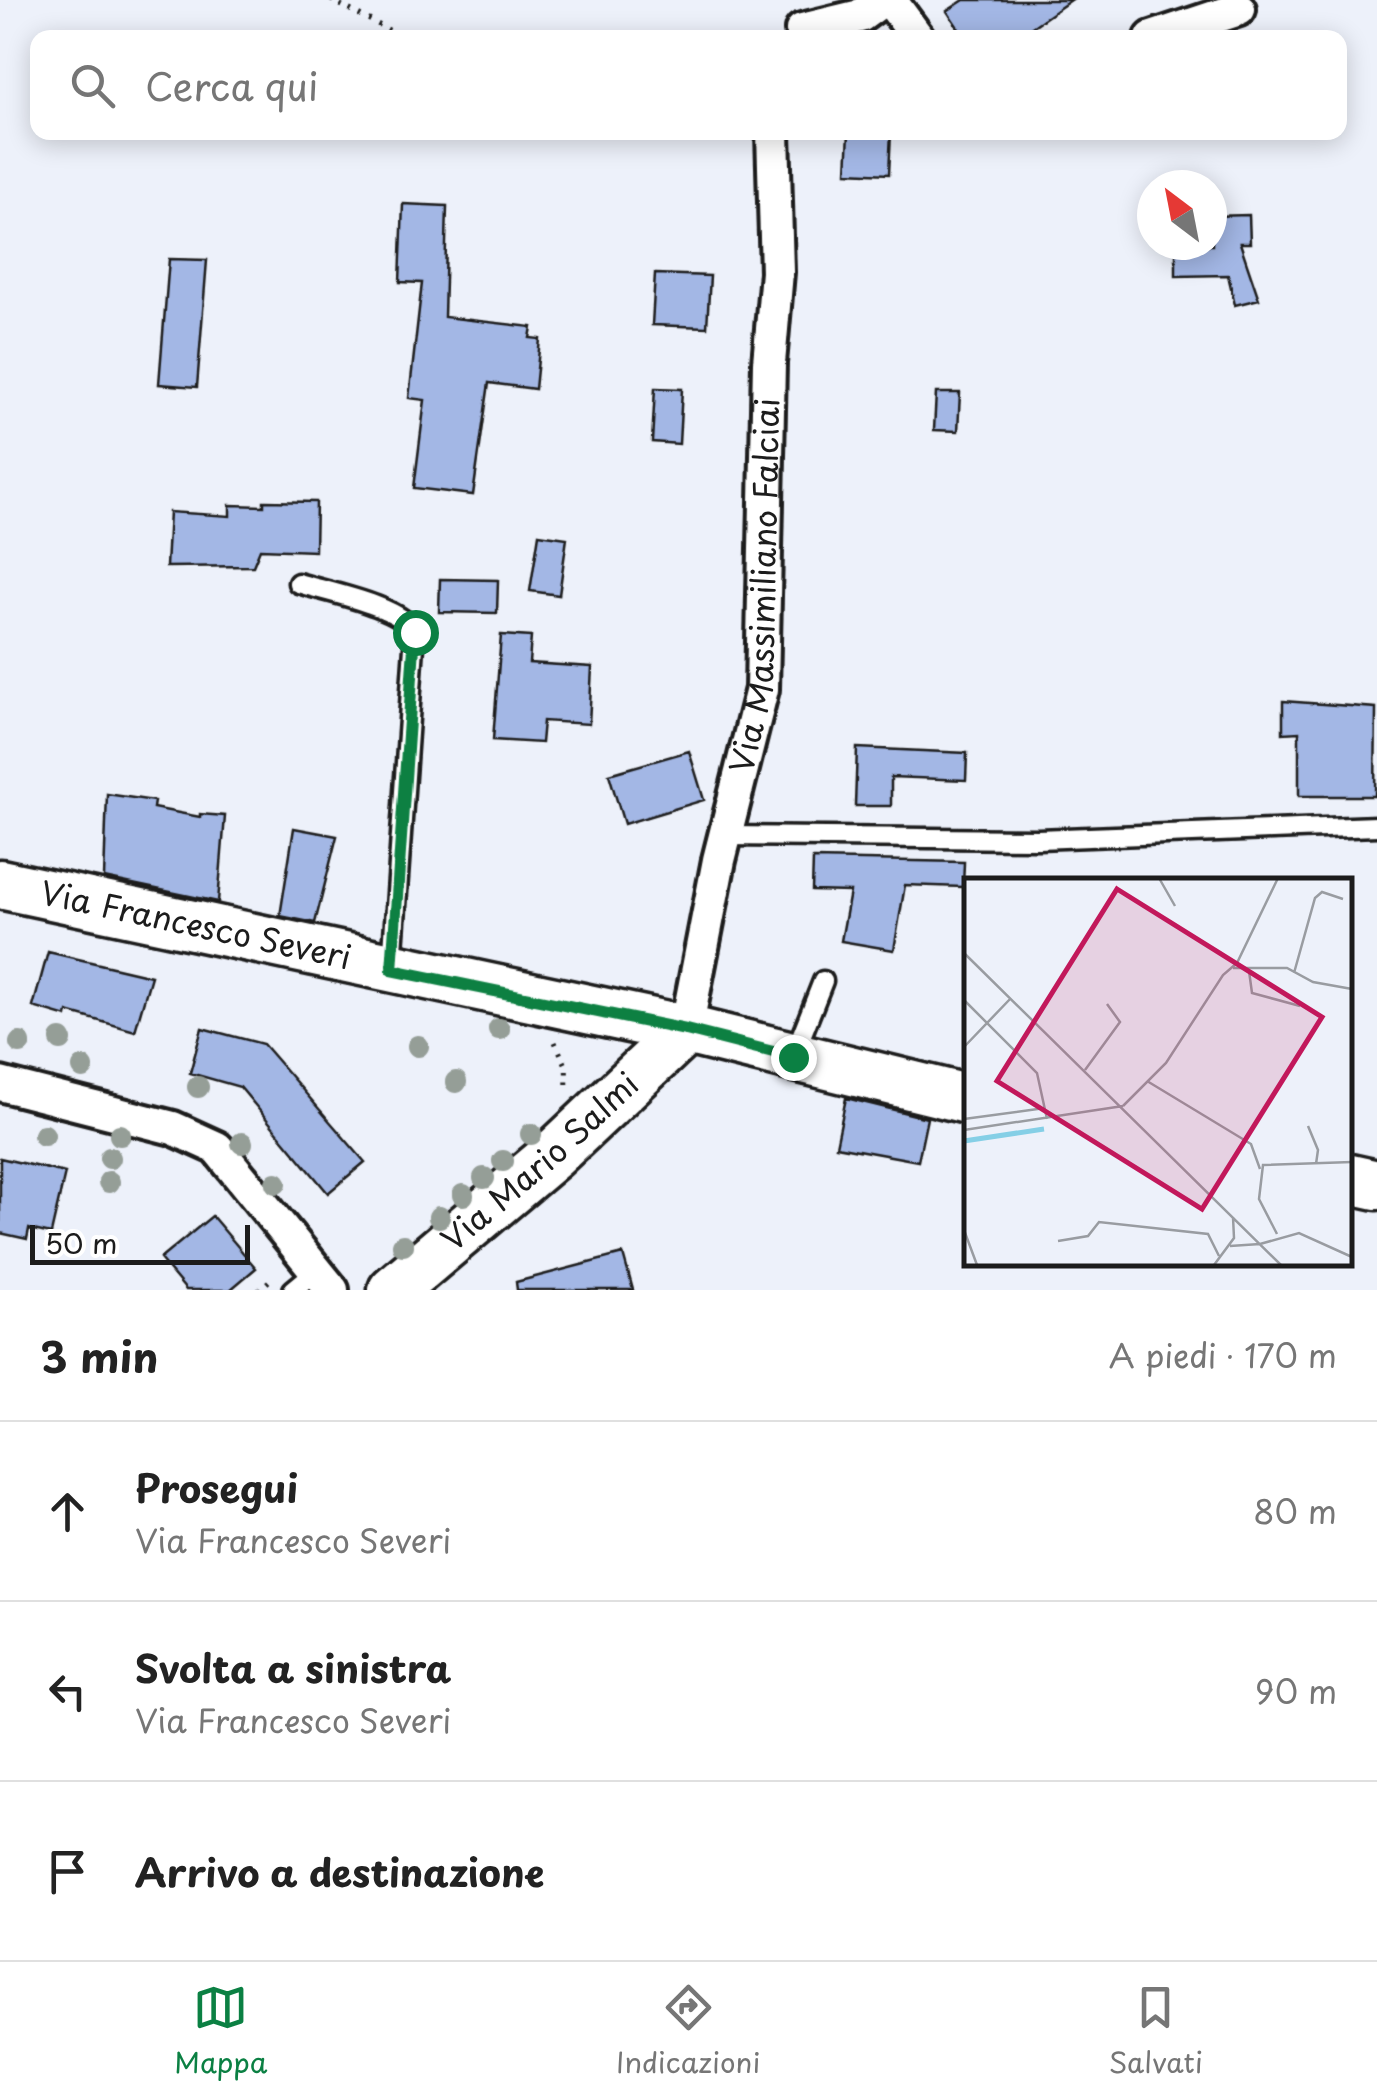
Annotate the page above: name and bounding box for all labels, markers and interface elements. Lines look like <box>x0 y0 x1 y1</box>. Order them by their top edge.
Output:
search box <box>30 30 1347 140</box>
text: Cerca qui <box>145 57 318 114</box>
icon: search <box>65 58 120 113</box>
north arrow <box>1137 170 1227 260</box>
street label: Via Massimiliano Falciai <box>716 397 790 778</box>
route start <box>393 610 439 656</box>
street label: Via Francesco Severi <box>36 867 356 980</box>
inset map <box>964 878 1352 1265</box>
route end <box>771 1035 817 1081</box>
street label: Via Mario Salmi <box>430 1060 649 1262</box>
scale bar <box>30 1220 250 1264</box>
text: 50 m <box>45 1221 118 1264</box>
text: 3 min <box>40 1324 158 1387</box>
text: A piedi · 170 m <box>1109 1331 1337 1379</box>
text: Prosegui <box>135 1459 298 1516</box>
icon: ahead <box>40 1484 95 1539</box>
text: 80 m <box>1253 1487 1337 1535</box>
text: Via Francesco Severi <box>135 1516 451 1564</box>
text: Svolta a sinistra <box>135 1639 451 1696</box>
icon: left <box>40 1664 95 1719</box>
text: 90 m <box>1255 1667 1337 1715</box>
text: Via Francesco Severi <box>135 1696 451 1744</box>
text: Arrivo a destinazione <box>135 1843 544 1900</box>
icon: arrive <box>40 1844 95 1899</box>
tab: Mappa <box>174 1980 267 2083</box>
tab: Indicazioni <box>616 1980 760 2083</box>
tab: Salvati <box>1109 1980 1203 2083</box>

